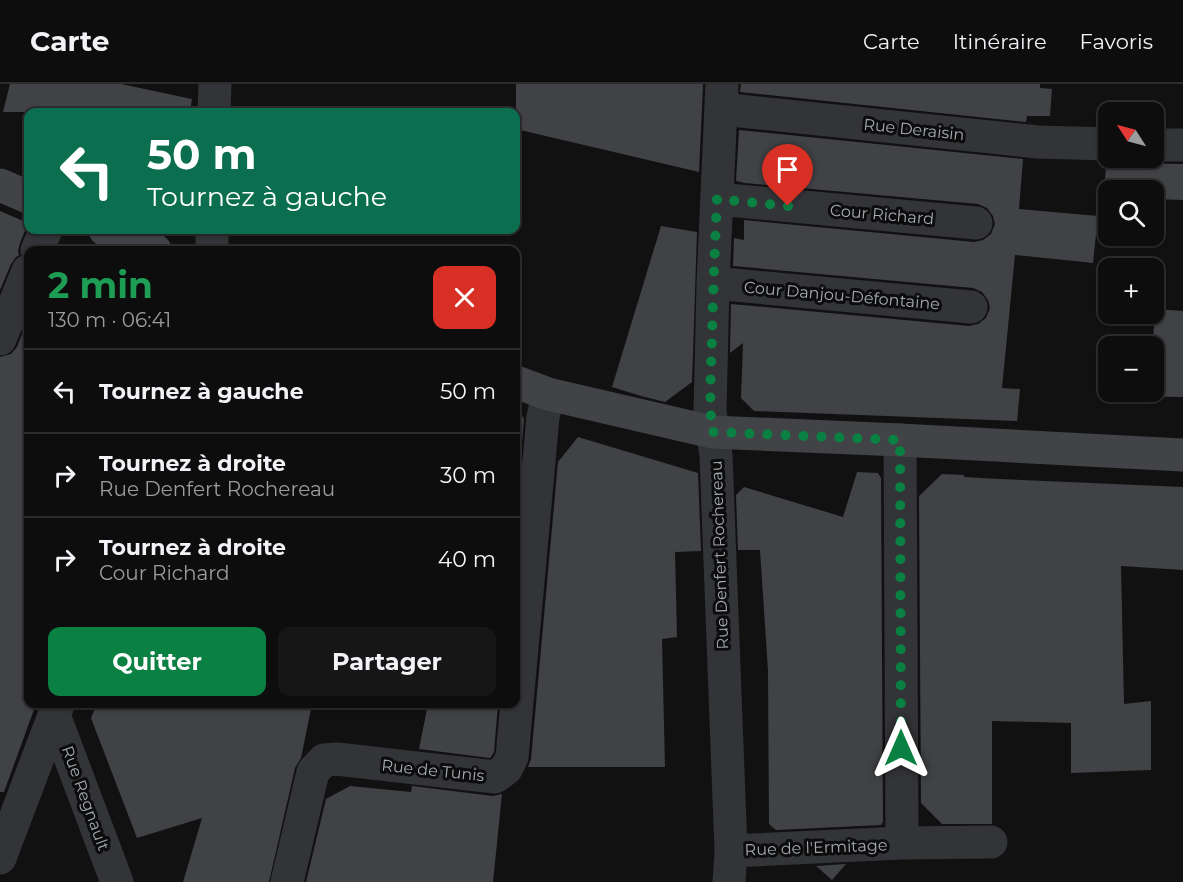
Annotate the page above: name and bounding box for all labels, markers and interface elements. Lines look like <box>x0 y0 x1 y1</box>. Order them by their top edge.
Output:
text: Carte <box>30 24 109 58</box>
text: Carte <box>863 29 920 54</box>
text: Itinéraire <box>953 29 1047 54</box>
text: Favoris <box>1080 29 1153 54</box>
north arrow <box>1098 102 1164 168</box>
map controls <box>1098 102 1164 402</box>
street label: Rue Deraisin <box>862 115 965 144</box>
text: 50 m <box>147 128 256 180</box>
icon: left <box>48 132 126 210</box>
pin <box>762 144 813 206</box>
icon: arrive <box>771 153 804 186</box>
text: Tournez à gauche <box>147 180 387 213</box>
button: search <box>1098 180 1164 246</box>
street label: Cour Richard <box>829 200 935 229</box>
button: + <box>1098 258 1164 324</box>
text: 2 min <box>48 263 153 307</box>
button: close <box>433 266 496 329</box>
street label: Cour Danjou-Défontaine <box>743 277 941 314</box>
text: 130 m · 06:41 <box>48 308 171 332</box>
button: − <box>1098 336 1164 402</box>
icon: left <box>48 375 81 408</box>
text: Tournez à gauche <box>99 378 304 405</box>
text: 50 m <box>440 378 496 405</box>
text: Tournez à droite <box>99 450 286 477</box>
icon: right <box>48 459 81 492</box>
street label: Rue Denfert Rochereau <box>707 460 732 650</box>
text: 30 m <box>440 462 496 489</box>
text: Rue Denfert Rochereau <box>99 477 335 501</box>
text: Tournez à droite <box>99 534 286 561</box>
icon: right <box>48 543 81 576</box>
text: 40 m <box>438 546 496 573</box>
text: Cour Richard <box>99 561 230 585</box>
button: Quitter <box>48 627 266 696</box>
button: Partager <box>278 627 496 696</box>
position arrow <box>869 716 933 780</box>
street label: Rue Regnault <box>58 743 113 854</box>
street label: Rue de Tunis <box>380 756 486 785</box>
street label: Rue de l'Ermitage <box>744 836 888 859</box>

